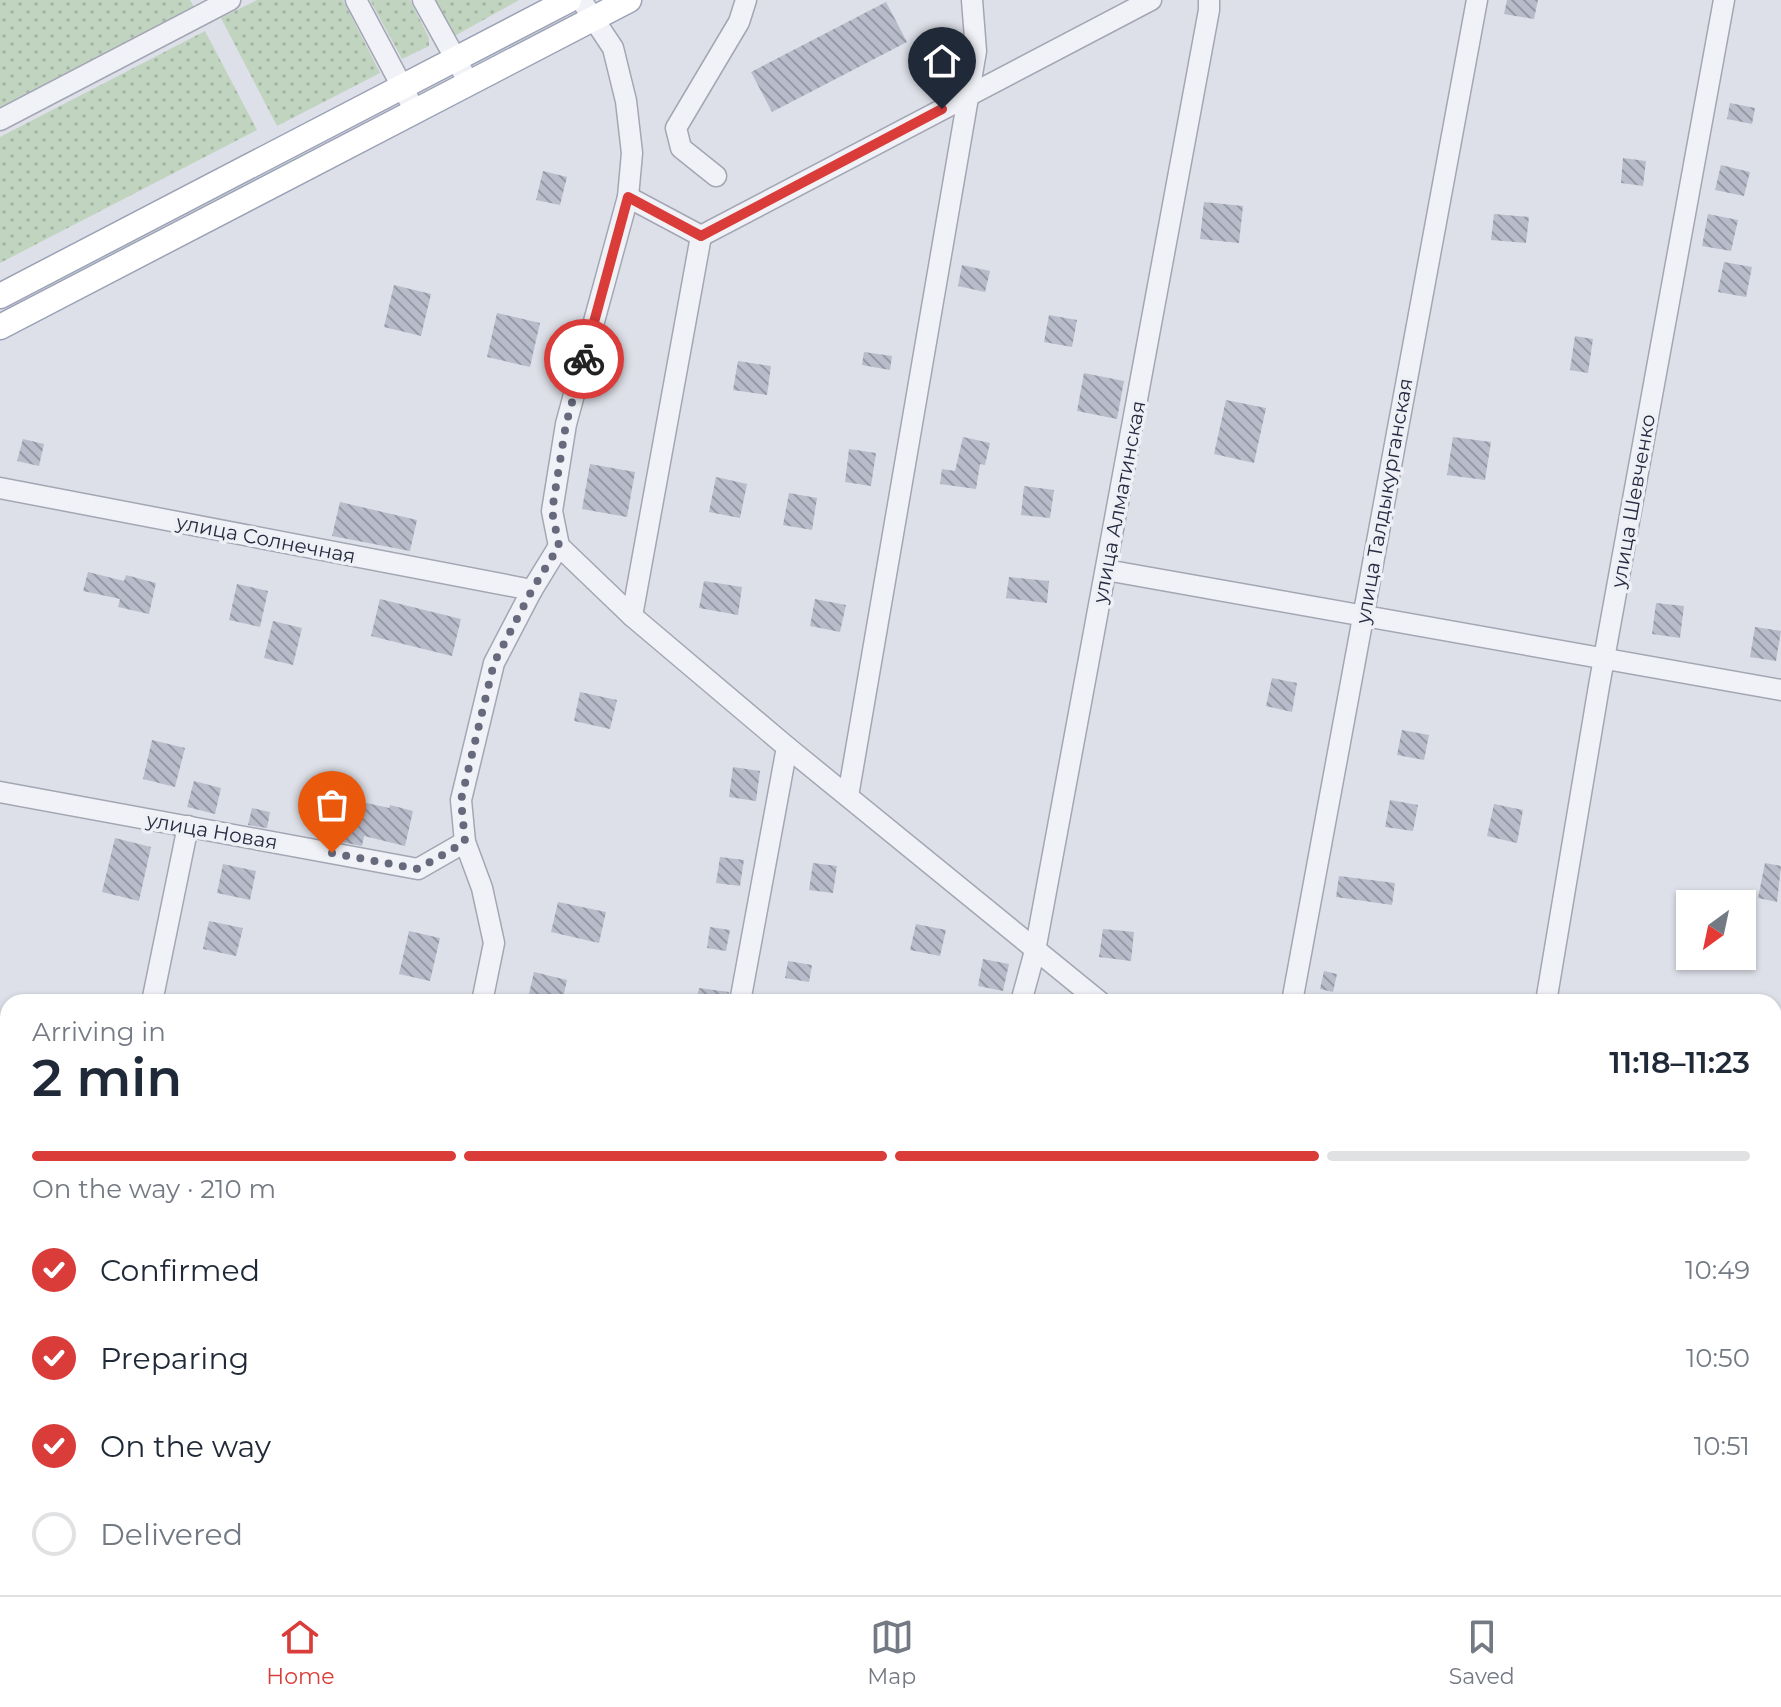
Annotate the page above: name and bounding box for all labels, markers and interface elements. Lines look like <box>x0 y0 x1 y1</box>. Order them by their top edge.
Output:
pin <box>908 27 976 109</box>
icon: home <box>920 39 964 83</box>
courier <box>544 319 624 399</box>
icon: bike <box>562 337 606 381</box>
street label: улица Талдыкурганская <box>1350 376 1417 627</box>
street label: улица Алматинская <box>1087 399 1150 606</box>
street label: улица Шевченко <box>1606 412 1660 591</box>
street label: улица Солнечная <box>173 510 358 568</box>
pin <box>298 771 366 853</box>
icon: bag <box>310 783 354 827</box>
street label: улица Новая <box>144 807 279 854</box>
north arrow <box>1676 890 1756 970</box>
map controls <box>1676 890 1756 970</box>
text: Arriving in <box>32 1016 166 1048</box>
text: 11:18–11:23 <box>1609 1044 1750 1081</box>
text: 2 min <box>32 1046 182 1109</box>
text: On the way · 210 m <box>32 1173 276 1205</box>
icon: check <box>32 1248 76 1292</box>
text: Confirmed <box>100 1252 260 1289</box>
text: 10:49 <box>1685 1254 1750 1286</box>
icon: check <box>32 1336 76 1380</box>
text: Preparing <box>100 1340 249 1377</box>
text: 10:50 <box>1686 1342 1750 1374</box>
icon: check <box>32 1424 76 1468</box>
text: On the way <box>100 1428 271 1465</box>
text: 10:51 <box>1694 1430 1750 1462</box>
text: Delivered <box>100 1516 243 1553</box>
tab: Home <box>266 1615 335 1690</box>
tab: Map <box>867 1615 916 1690</box>
tab: Saved <box>1449 1615 1515 1690</box>

